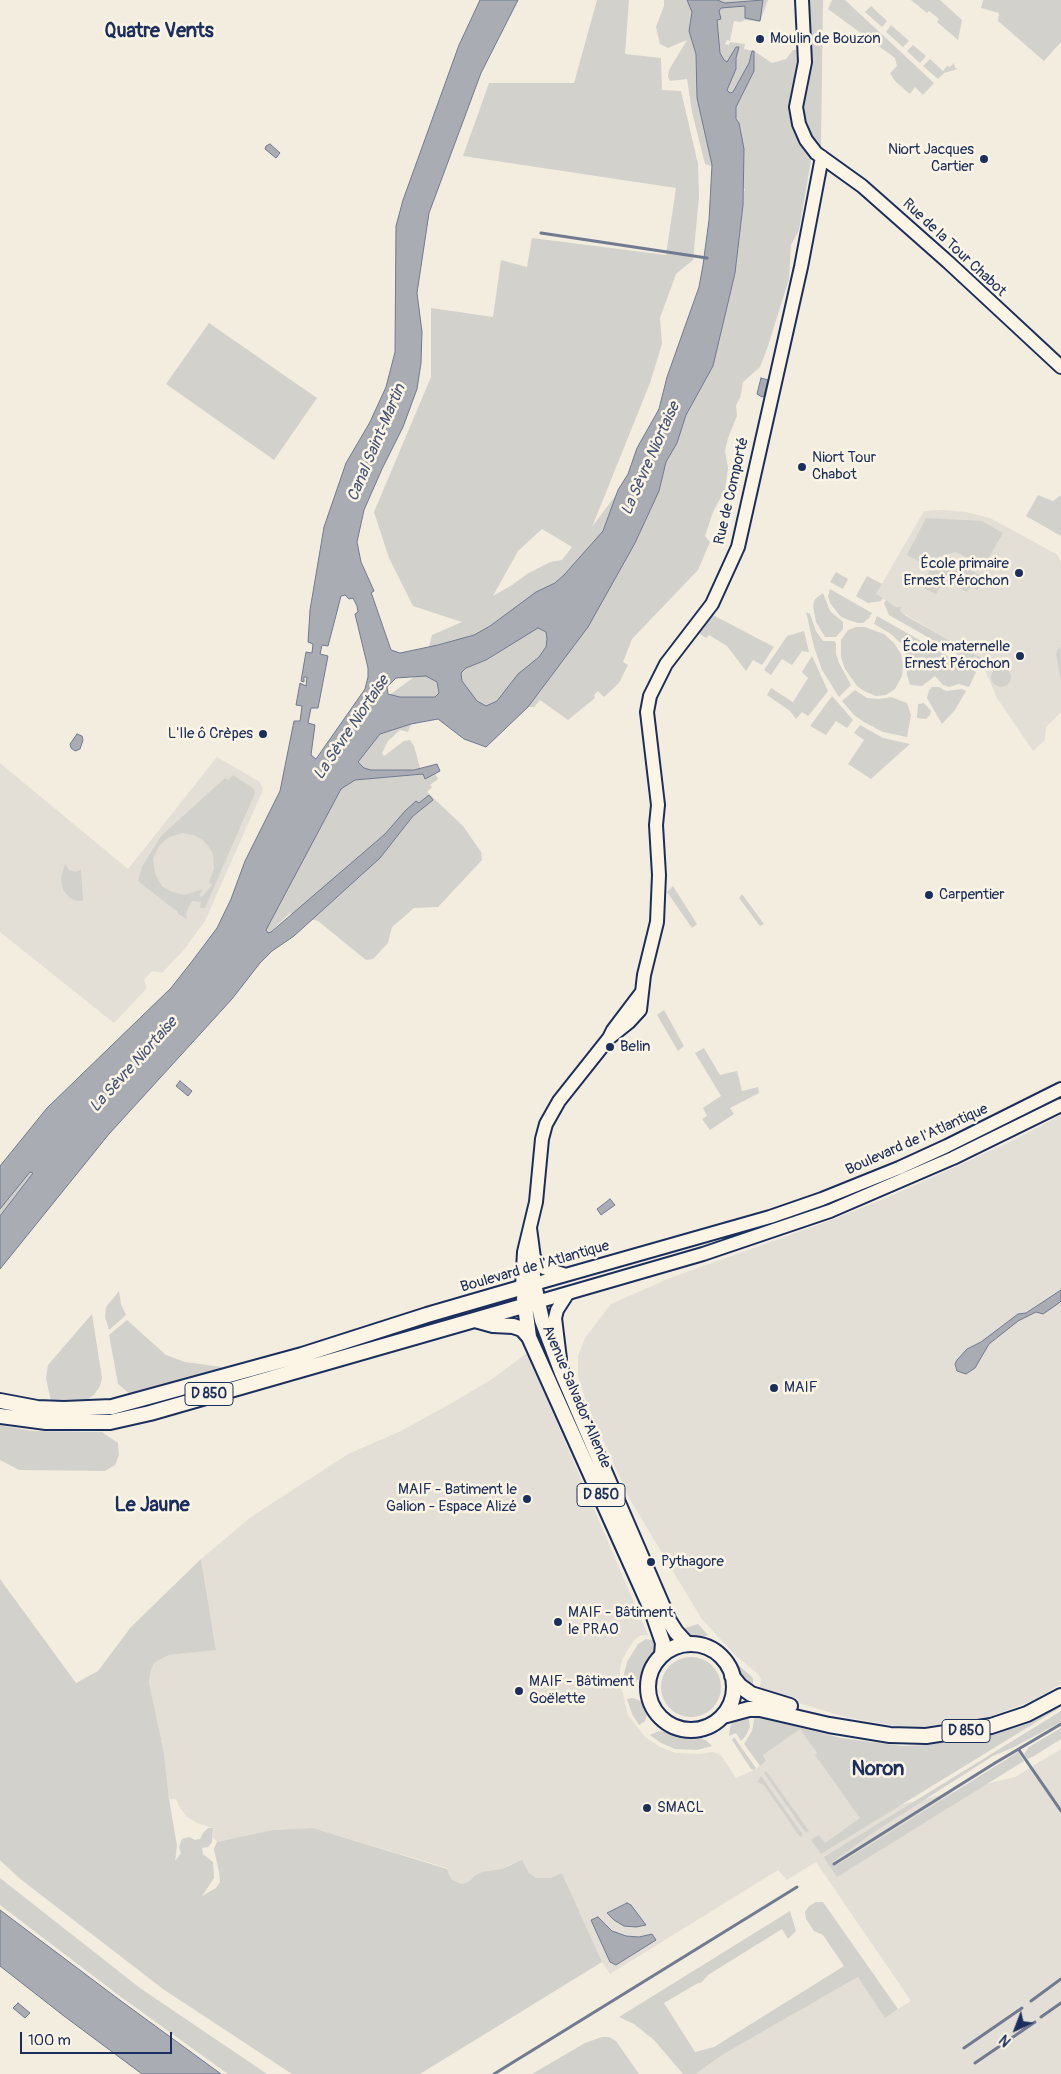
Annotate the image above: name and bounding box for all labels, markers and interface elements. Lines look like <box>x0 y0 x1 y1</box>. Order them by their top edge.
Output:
district label: Quatre Vents <box>104 20 214 44</box>
place label: Moulin de Bouzon <box>770 30 881 48</box>
marker: Moulin de Bouzon <box>754 33 766 45</box>
place label: Niort Jacques Cartier <box>888 141 974 176</box>
marker: Niort Jacques Cartier <box>978 153 990 165</box>
street label: Rue de la Tour Chabot <box>898 195 1010 301</box>
water label: Canal Saint-Martin <box>344 382 410 504</box>
water label: La Sèvre Niortaise <box>618 400 684 518</box>
street label: Rue de Comporté <box>711 436 753 546</box>
place label: Niort Tour Chabot <box>812 449 876 484</box>
marker: Niort Tour Chabot <box>796 461 808 473</box>
place label: École primaire Ernest Pérochon <box>904 555 1009 590</box>
marker: École primaire Ernest Pérochon <box>1013 567 1025 579</box>
place label: École maternelle Ernest Pérochon <box>903 638 1010 673</box>
marker: École maternelle Ernest Pérochon <box>1014 650 1026 662</box>
water label: La Sèvre Niortaise <box>310 672 394 784</box>
place label: L'Ile ô Crèpes <box>168 725 253 743</box>
marker: L'Ile ô Crèpes <box>257 728 269 740</box>
place label: Carpentier <box>939 886 1005 904</box>
marker: Carpentier <box>923 889 935 901</box>
water label: La Sèvre Niortaise <box>86 1013 182 1117</box>
place label: Belin <box>620 1038 650 1056</box>
marker: Belin <box>604 1041 616 1053</box>
street label: Boulevard de l'Atlantique <box>843 1100 991 1180</box>
street label: Boulevard de l'Atlantique <box>458 1237 612 1297</box>
street label: Avenue Salvador Allende <box>538 1323 614 1471</box>
place label: MAIF <box>784 1379 818 1397</box>
road number: D 850 <box>185 1382 233 1406</box>
marker: MAIF <box>768 1382 780 1394</box>
place label: MAIF - Batiment le Galion - Espace Alizé <box>386 1481 517 1516</box>
road number: D 850 <box>577 1484 625 1506</box>
marker: MAIF - Batiment le Galion - Espace Alizé <box>521 1493 533 1505</box>
district label: Le Jaune <box>114 1494 190 1518</box>
place label: Pythagore <box>661 1553 724 1571</box>
marker: Pythagore <box>645 1556 657 1568</box>
place label: MAIF - Bâtiment le PRAO <box>568 1604 673 1639</box>
marker: MAIF - Bâtiment le PRAO <box>552 1616 564 1628</box>
place label: MAIF - Bâtiment Goëlette <box>529 1673 634 1708</box>
marker: MAIF - Bâtiment Goëlette <box>513 1685 525 1697</box>
road number: D 850 <box>942 1720 990 1742</box>
district label: Noron <box>852 1758 904 1782</box>
place label: SMACL <box>657 1799 704 1817</box>
marker: SMACL <box>641 1802 653 1814</box>
north arrow <box>991 2004 1041 2054</box>
scale bar <box>22 2022 175 2054</box>
text: 100 m <box>28 2031 71 2050</box>
text: N <box>996 2031 1015 2050</box>

